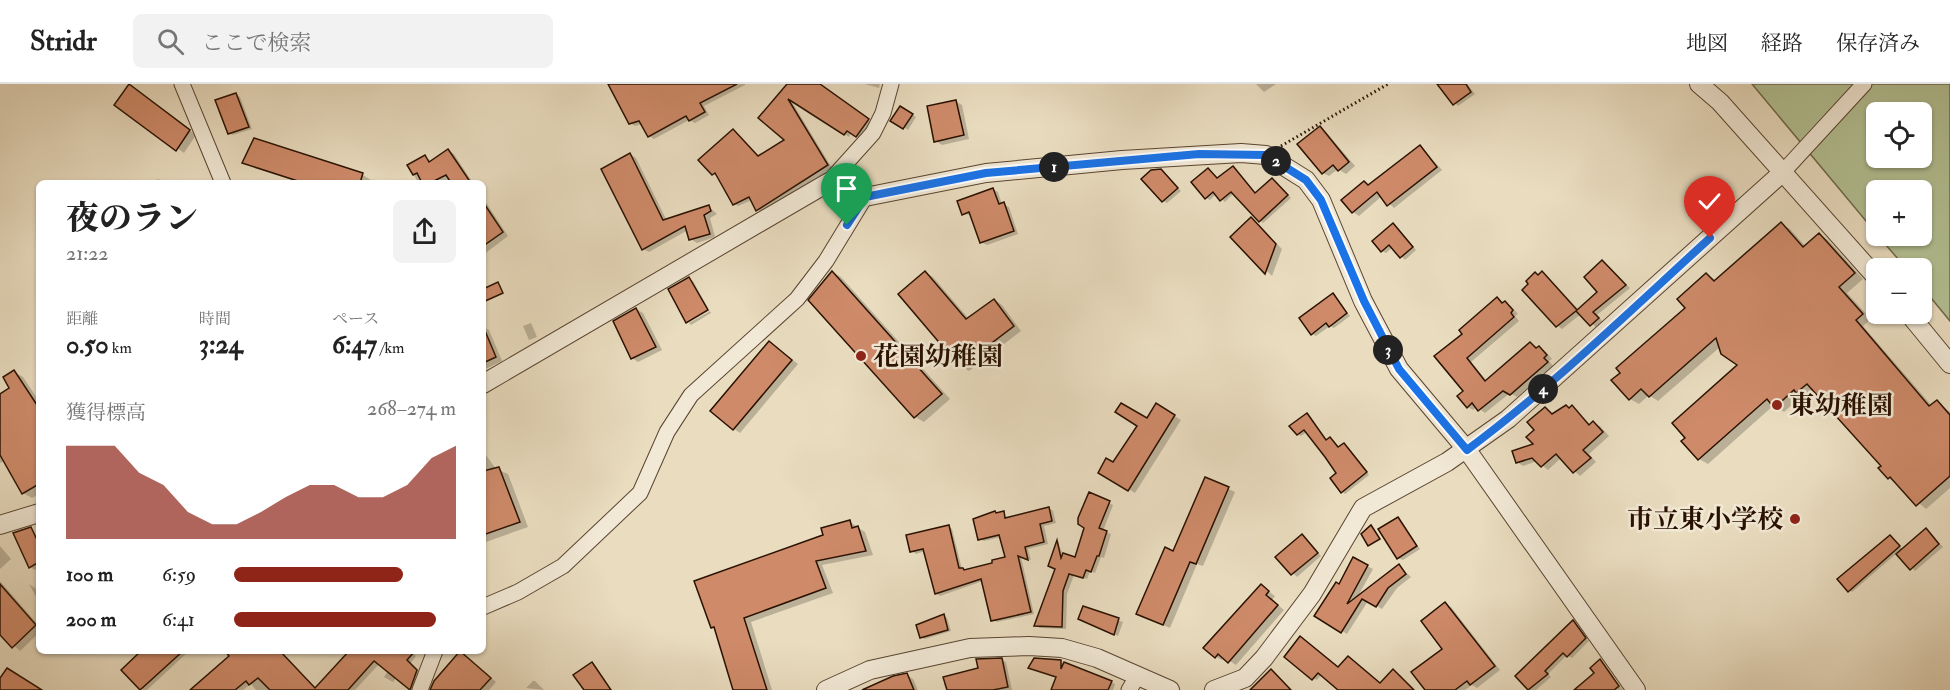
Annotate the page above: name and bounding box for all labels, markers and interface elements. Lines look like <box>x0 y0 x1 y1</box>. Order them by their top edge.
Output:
search box <box>133 14 553 68</box>
text: Stridr <box>30 24 97 59</box>
icon: search <box>154 25 187 58</box>
text: ここで検索 <box>202 29 312 57</box>
text: 地図 <box>1686 30 1728 57</box>
text: 経路 <box>1761 30 1803 57</box>
text: 保存済み <box>1836 30 1920 57</box>
map controls <box>1866 102 1932 324</box>
button: locate <box>1866 102 1932 168</box>
pin: 2 <box>1261 146 1291 176</box>
text: 2 <box>1272 151 1280 171</box>
pin: 1 <box>1039 152 1069 182</box>
text: 1 <box>1051 157 1057 177</box>
pin <box>821 163 872 225</box>
icon: arrive <box>830 172 863 205</box>
pin <box>1684 176 1735 238</box>
button: + <box>1866 180 1932 246</box>
icon: check <box>1693 185 1726 218</box>
text: 夜のラン <box>66 198 198 239</box>
button: share <box>393 200 456 263</box>
text: 21:22 <box>66 241 109 266</box>
button: − <box>1866 258 1932 324</box>
text: 距離 <box>66 309 98 329</box>
text: 時間 <box>199 309 231 329</box>
text: ペース <box>332 309 379 329</box>
text: 0.50 <box>66 329 109 361</box>
text: 3:24 <box>199 329 243 361</box>
text: 6:47 <box>332 329 377 361</box>
pin: 3 <box>1373 335 1403 365</box>
text: km <box>109 338 132 358</box>
text: /km <box>377 338 404 358</box>
text: 3 <box>1385 340 1391 360</box>
place label: 花園幼稚園 <box>873 341 1003 373</box>
marker: 花園幼稚園 <box>854 349 868 363</box>
pin: 4 <box>1528 374 1558 404</box>
text: 4 <box>1539 379 1547 399</box>
place label: 東幼稚園 <box>1789 390 1893 422</box>
text: 268–274 m <box>367 396 456 421</box>
marker: 東幼稚園 <box>1770 398 1784 412</box>
text: 獲得標高 <box>66 400 146 425</box>
place label: 市立東小学校 <box>1627 504 1783 536</box>
marker: 市立東小学校 <box>1788 512 1802 526</box>
text: 100 m <box>66 562 113 587</box>
text: 6:59 <box>162 562 196 587</box>
text: 200 m <box>66 607 116 632</box>
text: 6:41 <box>162 607 195 632</box>

